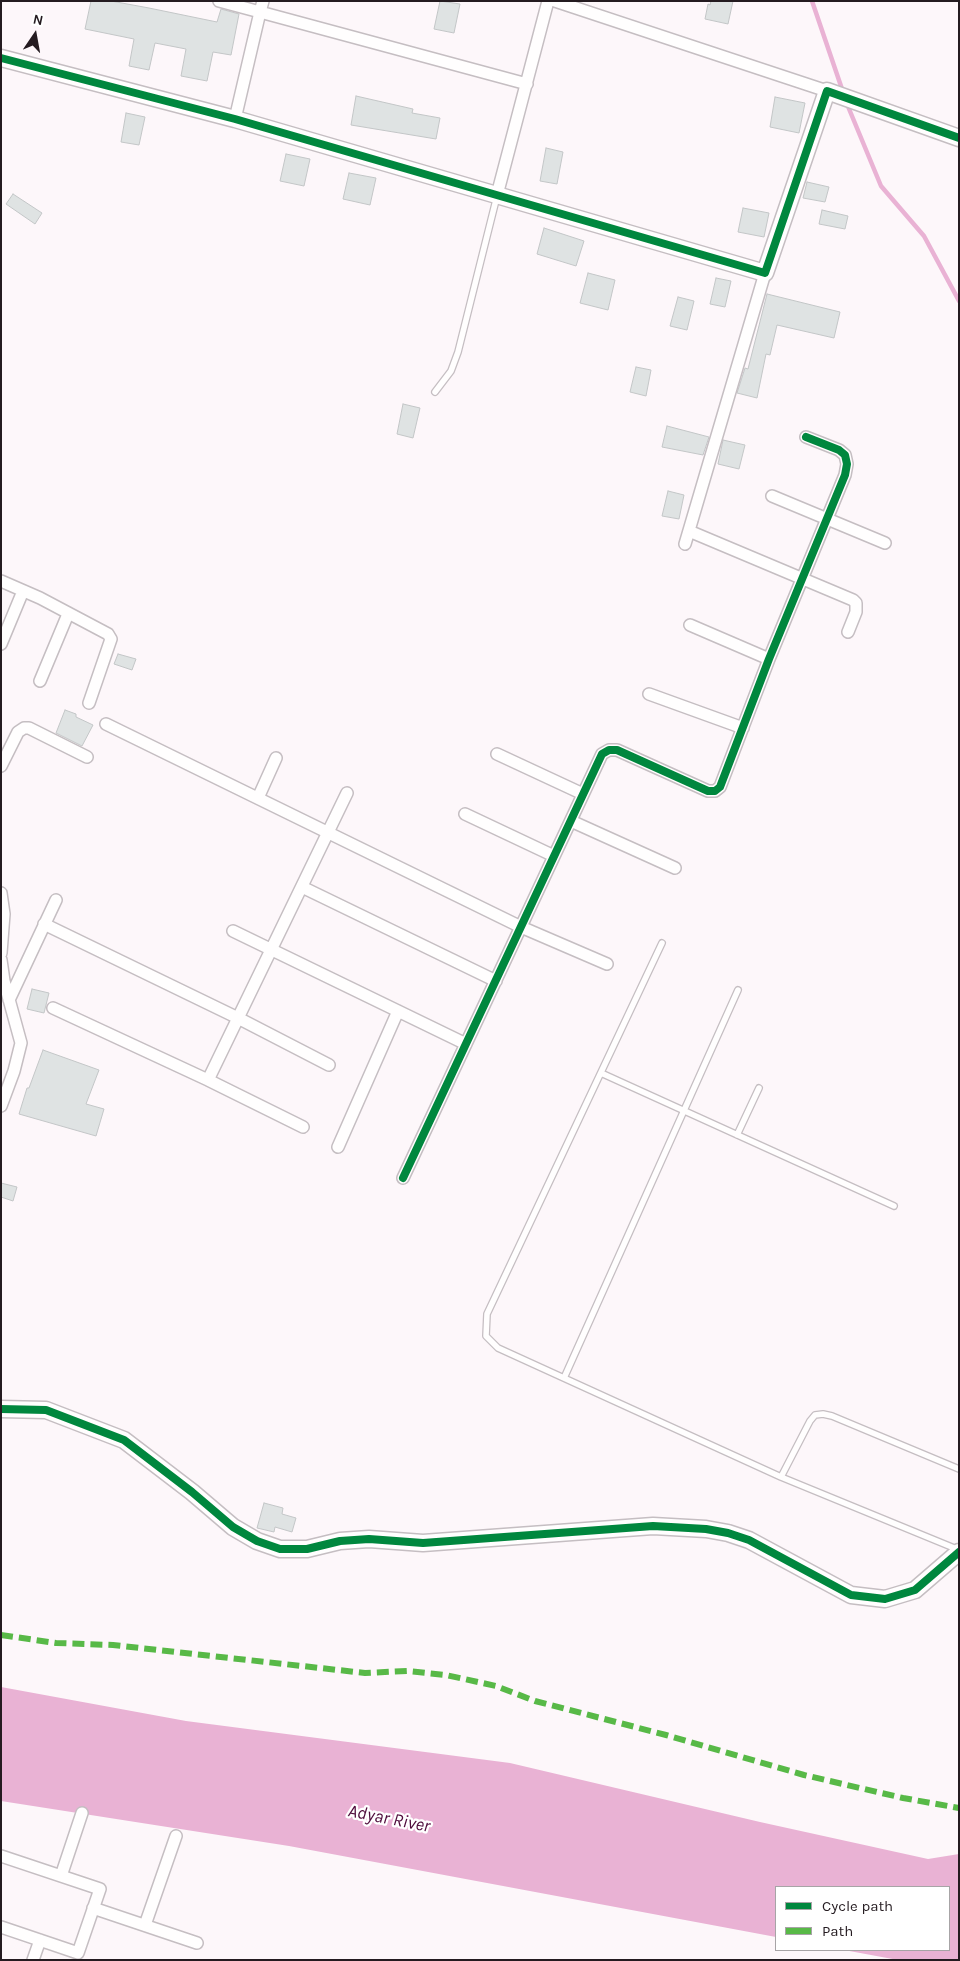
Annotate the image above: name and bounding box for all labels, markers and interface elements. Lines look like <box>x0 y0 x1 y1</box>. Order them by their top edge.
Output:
north arrow <box>10 10 60 60</box>
text: N <box>32 10 45 29</box>
water label: Adyar River <box>346 1800 432 1838</box>
legend <box>775 1886 950 1951</box>
text: Cycle path <box>822 1897 893 1915</box>
text: Path <box>822 1922 853 1940</box>

